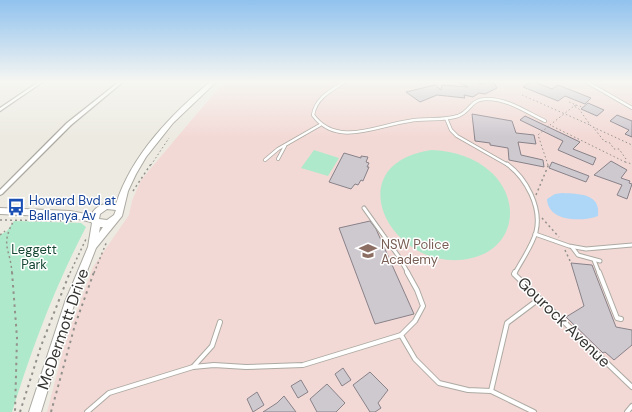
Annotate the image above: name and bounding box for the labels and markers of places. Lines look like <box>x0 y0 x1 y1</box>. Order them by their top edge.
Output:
place label: Howard Bvd at Ballanya Av <box>29 192 116 224</box>
bus stop icon: Howard Bvd at Ballanya Av <box>6 197 26 217</box>
place label: NSW Police Academy <box>381 236 449 268</box>
school or university icon: NSW Police Academy <box>358 241 378 261</box>

